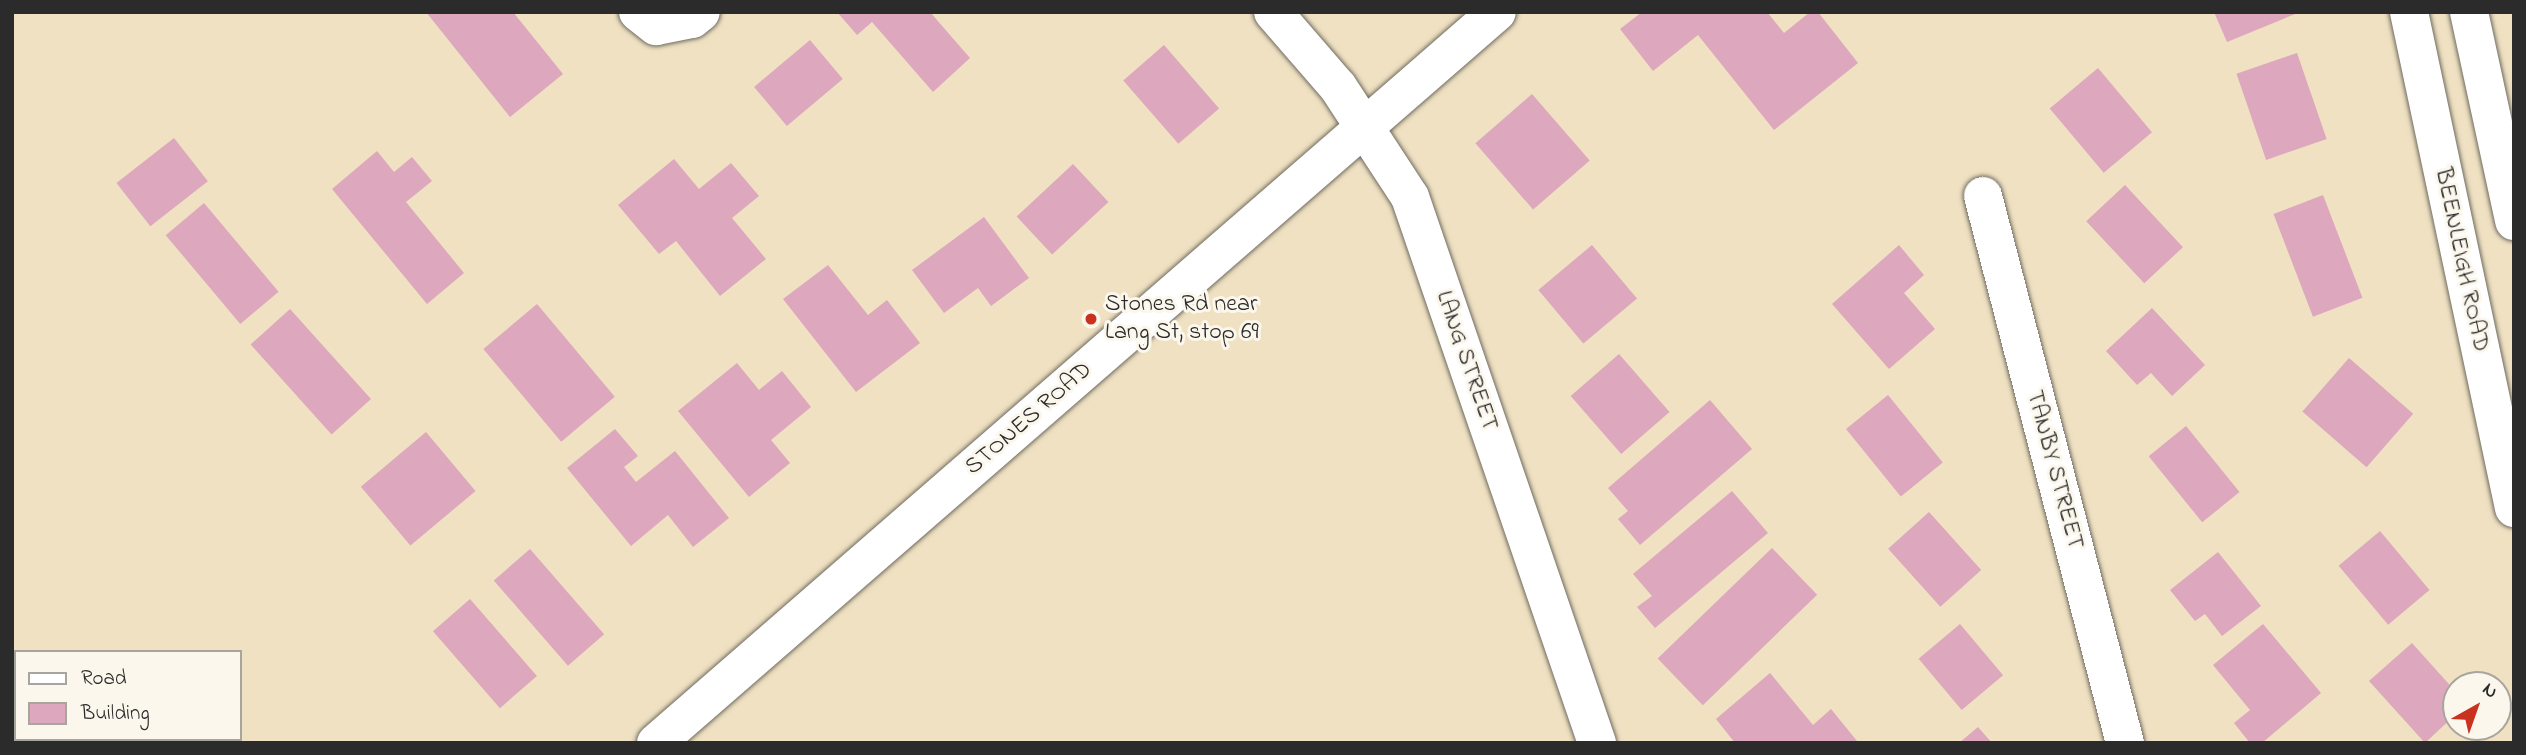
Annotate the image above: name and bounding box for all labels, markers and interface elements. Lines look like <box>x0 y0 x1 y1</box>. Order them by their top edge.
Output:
street label: BEENLEIGH ROAD <box>2427 165 2495 355</box>
street label: LANG STREET <box>1429 287 1503 435</box>
place label: Stones Rd near Lang St, stop 69 <box>1105 291 1259 347</box>
marker: Stones Rd near Lang St, stop 69 <box>1083 311 1099 327</box>
street label: STONES ROAD <box>960 356 1098 482</box>
street label: TANBY STREET <box>2019 387 2089 553</box>
legend <box>14 650 242 741</box>
text: Road <box>81 664 127 694</box>
north arrow <box>2442 671 2512 741</box>
text: N <box>2476 677 2503 706</box>
text: Building <box>81 699 150 729</box>

